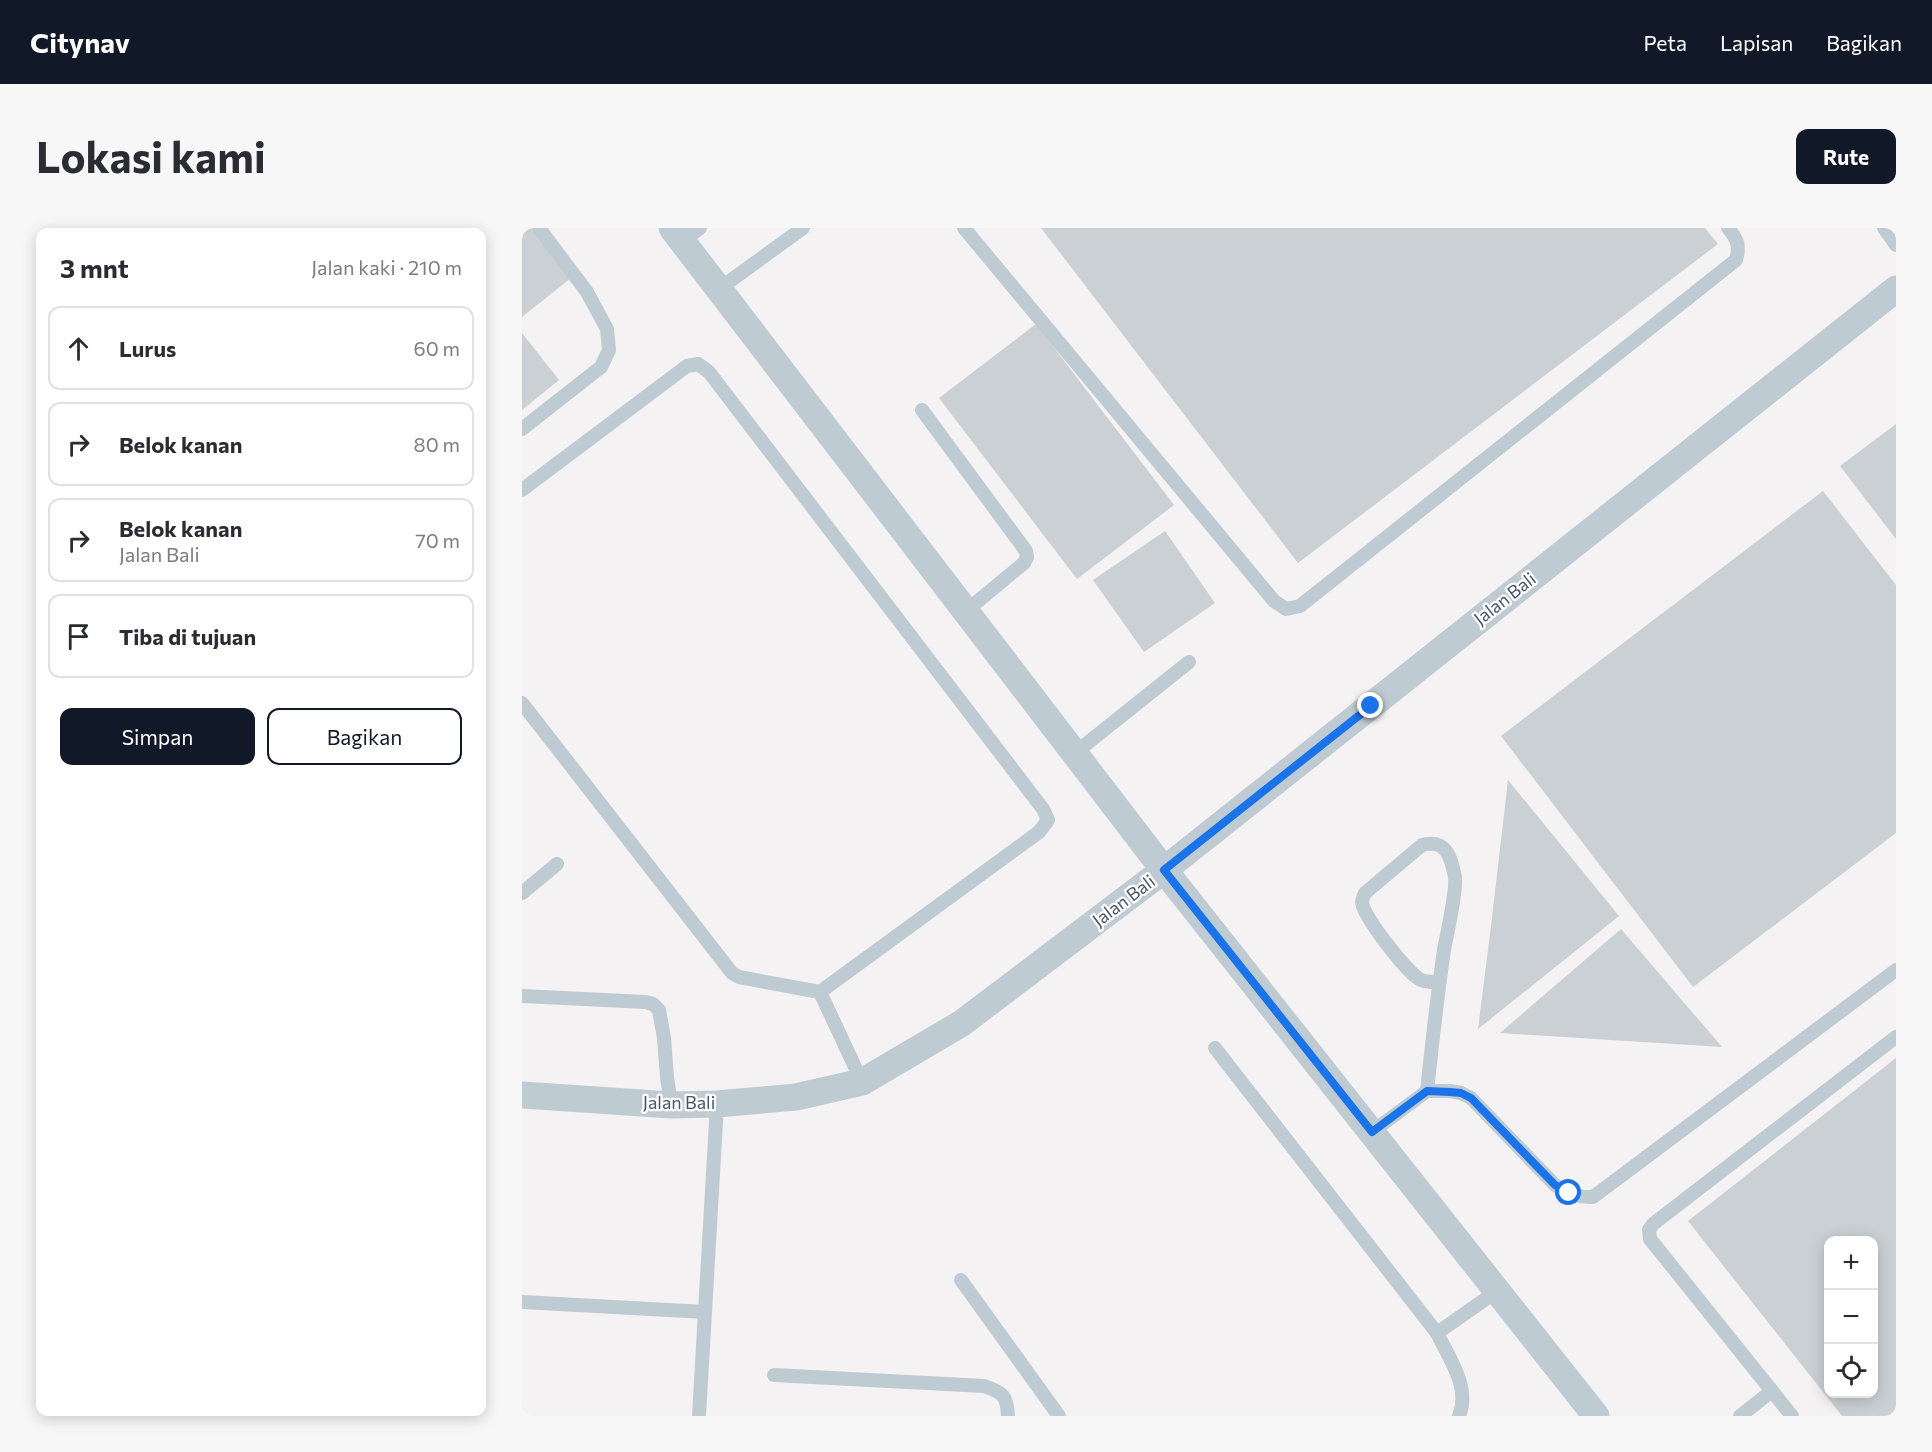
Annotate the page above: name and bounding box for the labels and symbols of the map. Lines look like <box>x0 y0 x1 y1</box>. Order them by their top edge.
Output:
street label: Jalan Bali <box>1469 567 1540 629</box>
route end <box>1357 692 1383 718</box>
street label: Jalan Bali <box>1088 870 1159 931</box>
street label: Jalan Bali <box>643 1091 715 1113</box>
route start <box>1555 1179 1581 1205</box>

